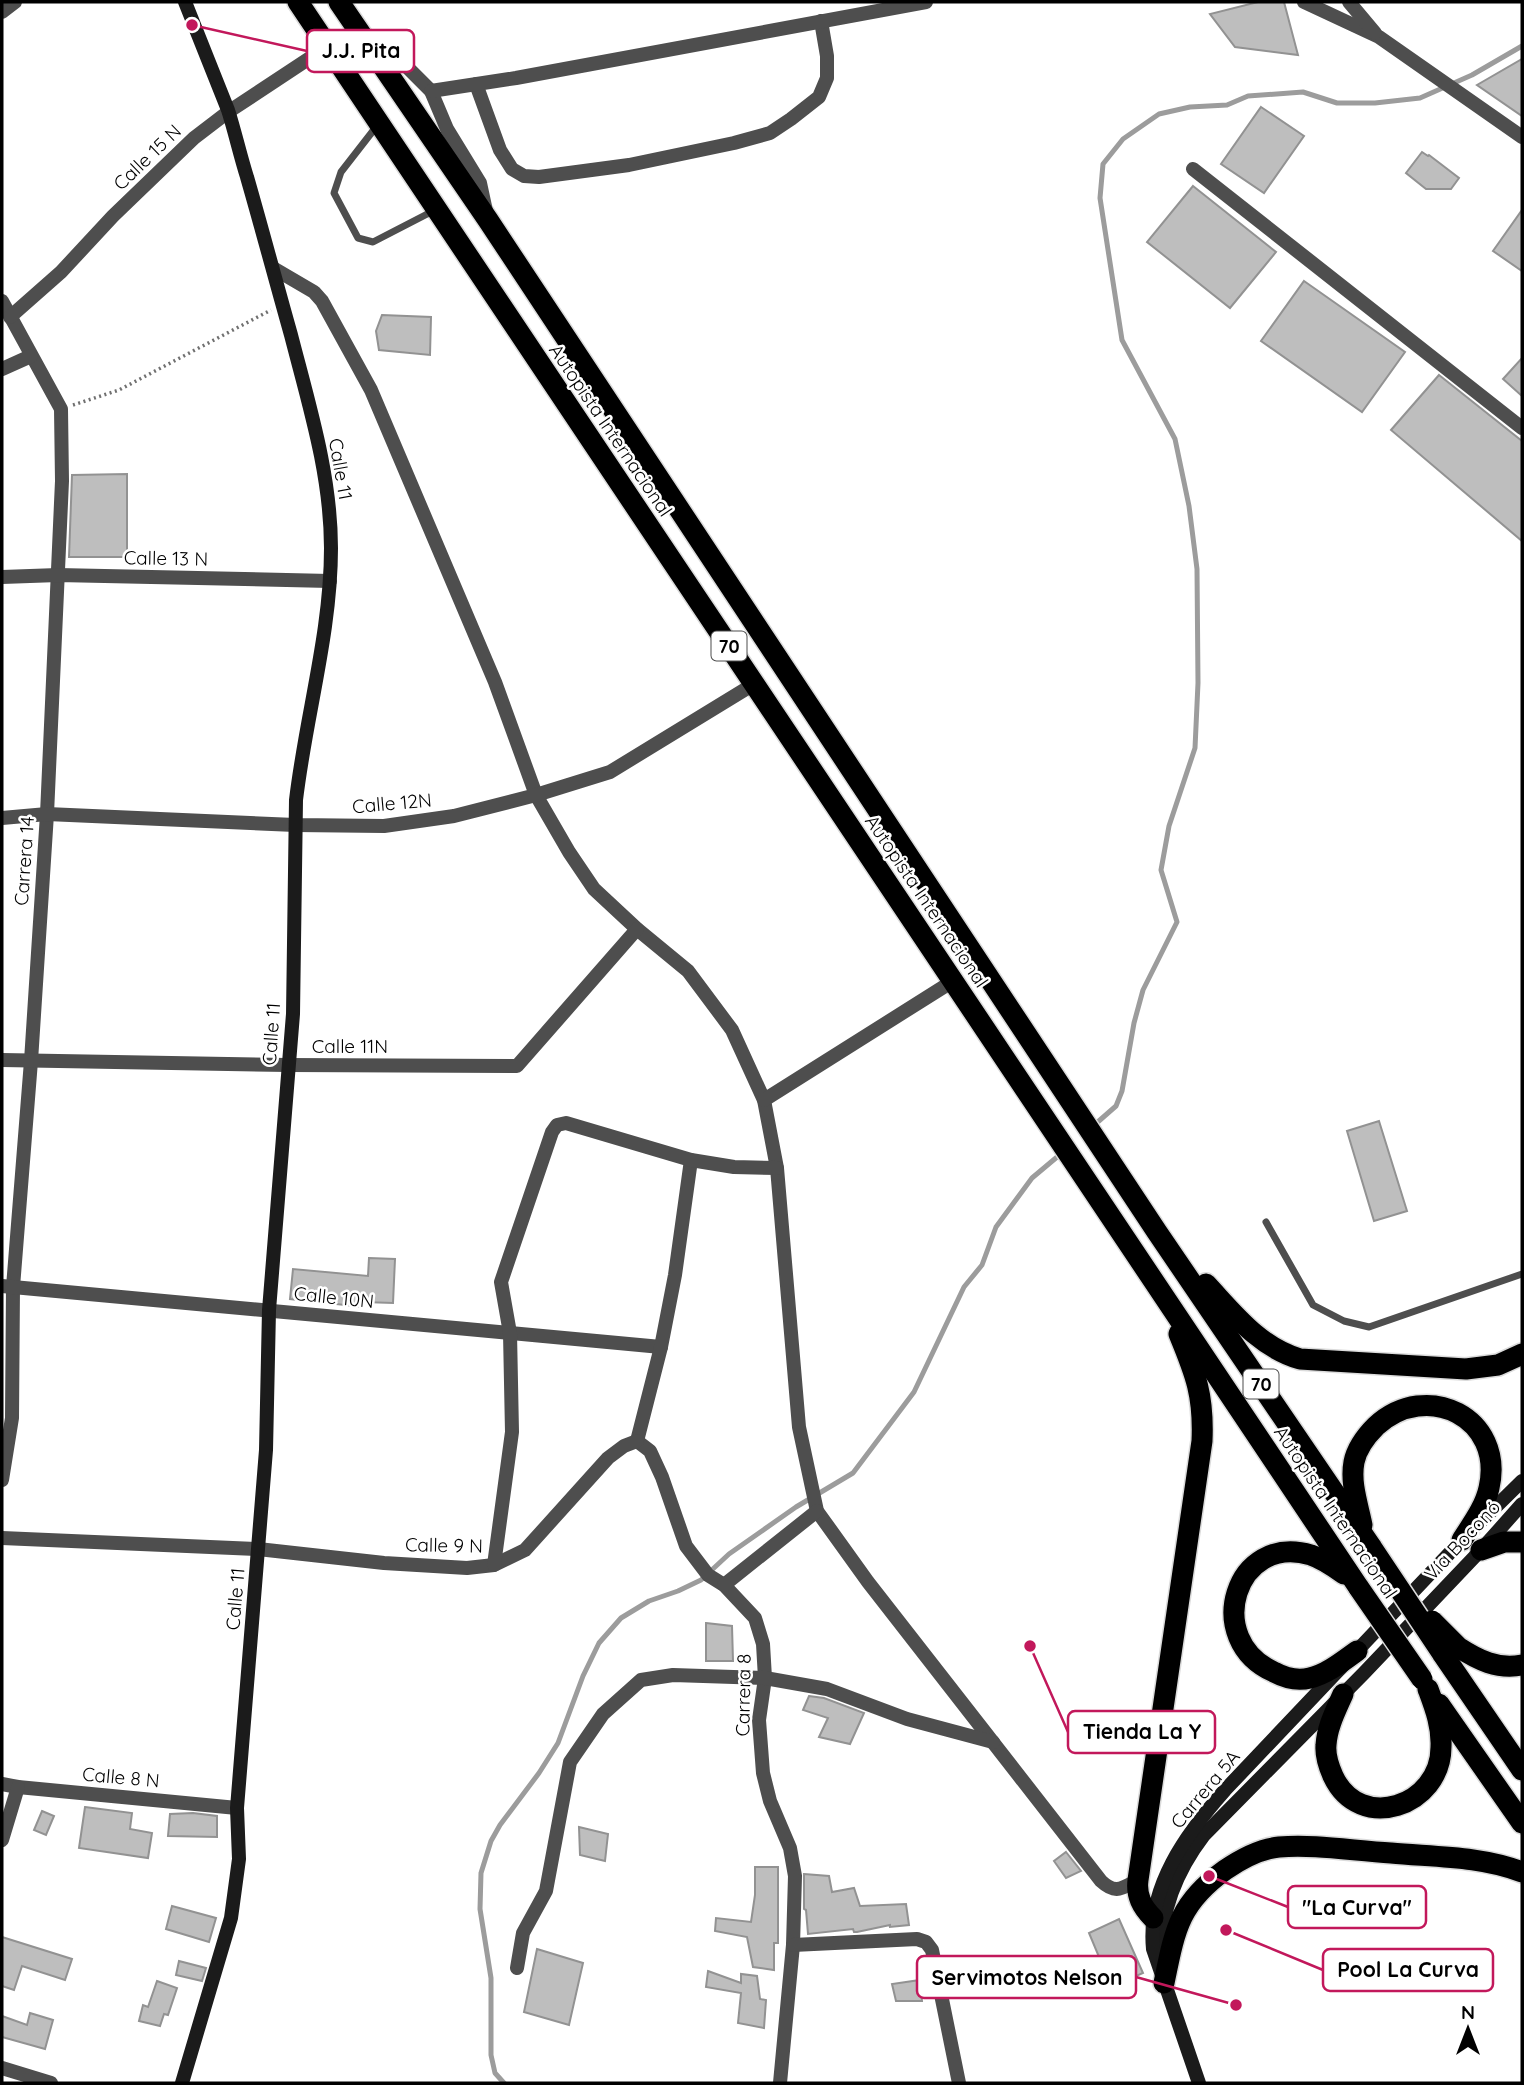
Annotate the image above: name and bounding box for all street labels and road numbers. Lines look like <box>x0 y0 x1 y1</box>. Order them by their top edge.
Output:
street label: Calle 15 N <box>108 119 186 195</box>
street label: Autopista Internacional <box>544 339 678 521</box>
street label: Calle 11 <box>324 436 358 502</box>
street label: Calle 13 N <box>124 545 208 571</box>
road number: 70 <box>712 632 746 660</box>
street label: Calle 12N <box>351 788 433 818</box>
street label: Autopista Internacional <box>860 810 994 992</box>
street label: Carrera 14 <box>9 816 39 906</box>
street label: Calle 11 <box>257 1002 285 1066</box>
street label: Calle 11N <box>312 1034 388 1058</box>
street label: Calle 10N <box>293 1281 375 1313</box>
road number: 70 <box>1244 1370 1278 1399</box>
street label: Autopista Internacional <box>1269 1421 1403 1603</box>
street label: Vía Boconó <box>1419 1495 1505 1585</box>
street label: Calle 9 N <box>405 1532 483 1558</box>
street label: Calle 11 <box>220 1567 250 1631</box>
street label: Carrera 8 <box>730 1653 756 1737</box>
street label: Carrera 5A <box>1165 1745 1245 1833</box>
street label: Calle 8 N <box>81 1762 161 1792</box>

